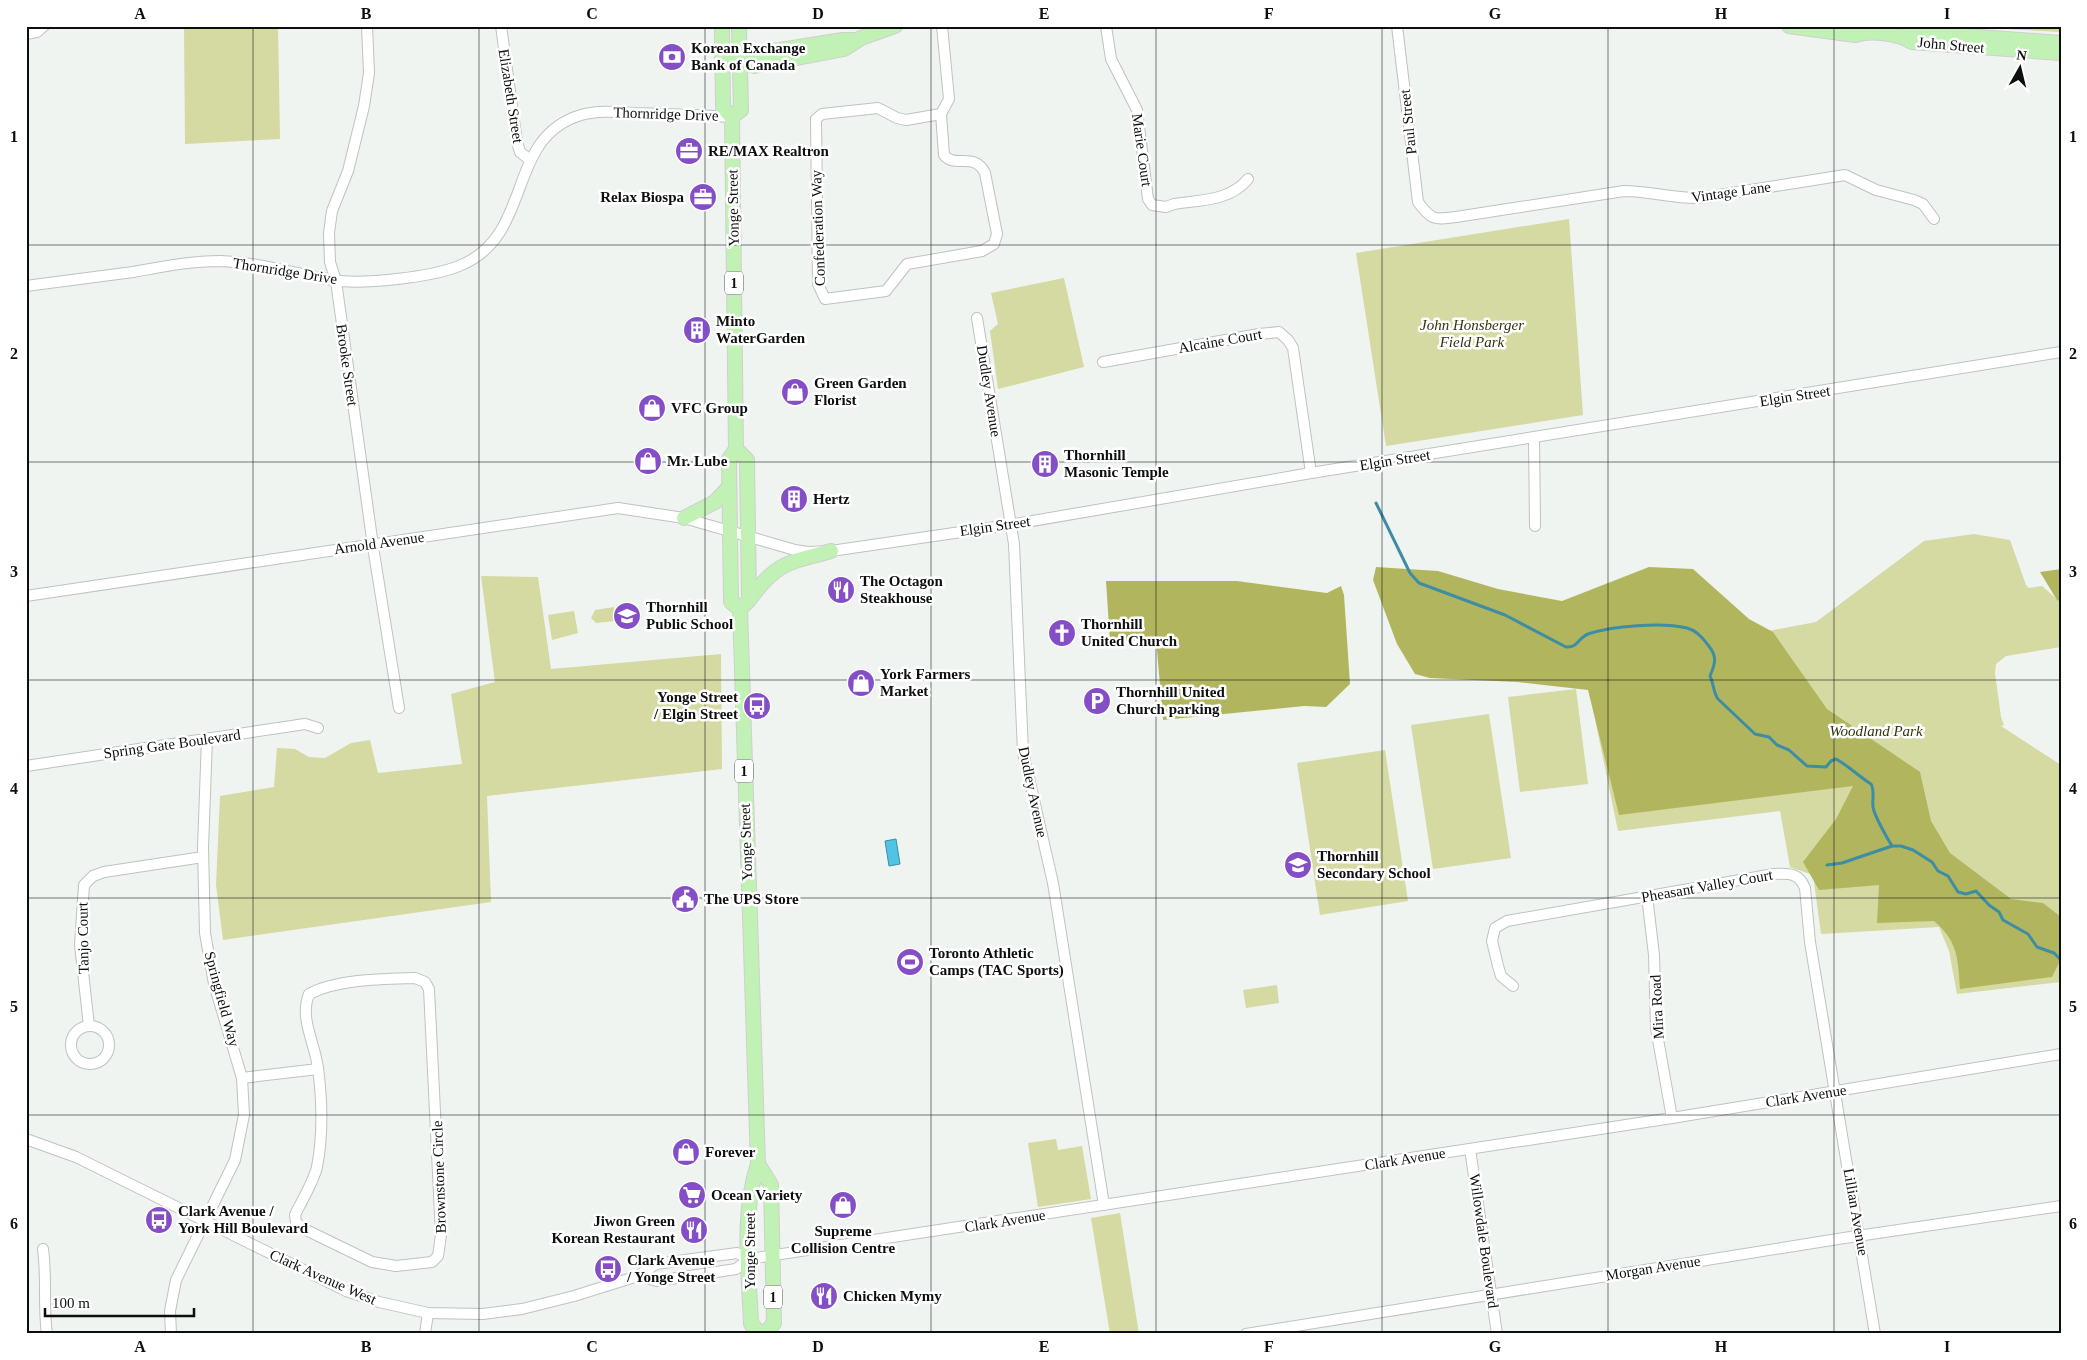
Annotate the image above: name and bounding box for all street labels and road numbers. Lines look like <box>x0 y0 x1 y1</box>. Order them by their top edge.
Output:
street label: John Street <box>1917 34 1986 56</box>
street label: Elizabeth Street <box>496 48 526 145</box>
street label: Paul Street <box>1397 88 1419 155</box>
street label: Thornridge Drive <box>613 104 719 124</box>
street label: Marie Court <box>1129 112 1155 188</box>
street label: Yonge Street <box>724 168 742 247</box>
street label: Confederation Way <box>808 169 828 286</box>
street label: Vintage Lane <box>1690 178 1772 206</box>
street label: Thornridge Drive <box>232 255 339 287</box>
road number: 1 <box>725 272 743 294</box>
street label: Brooke Street <box>333 323 361 408</box>
street label: Alcaine Court <box>1177 326 1264 356</box>
street label: Dudley Avenue <box>974 344 1004 438</box>
street label: Elgin Street <box>1759 382 1832 409</box>
street label: Elgin Street <box>1359 446 1432 473</box>
street label: Elgin Street <box>959 513 1032 539</box>
street label: Arnold Avenue <box>333 529 425 557</box>
street label: Spring Gate Boulevard <box>102 726 242 762</box>
street label: Dudley Avenue <box>1016 745 1051 839</box>
road number: 1 <box>735 759 753 782</box>
street label: Yonge Street <box>737 802 755 881</box>
street label: Pheasant Valley Court <box>1640 866 1775 905</box>
street label: Tanjo Court <box>74 901 92 974</box>
street label: Springfield Way <box>202 950 243 1049</box>
street label: Mira Road <box>1647 974 1667 1040</box>
street label: Clark Avenue <box>1764 1082 1848 1110</box>
street label: Brownstone Circle <box>429 1120 449 1234</box>
street label: Clark Avenue <box>1363 1145 1447 1173</box>
street label: Lillian Avenue <box>1840 1167 1872 1257</box>
street label: Willowdale Boulevard <box>1467 1173 1501 1310</box>
street label: Clark Avenue <box>963 1207 1047 1235</box>
street label: Yonge Street <box>742 1212 758 1290</box>
street label: Clark Avenue West <box>267 1246 379 1308</box>
street label: Morgan Avenue <box>1604 1253 1702 1283</box>
road number: 1 <box>764 1285 782 1308</box>

